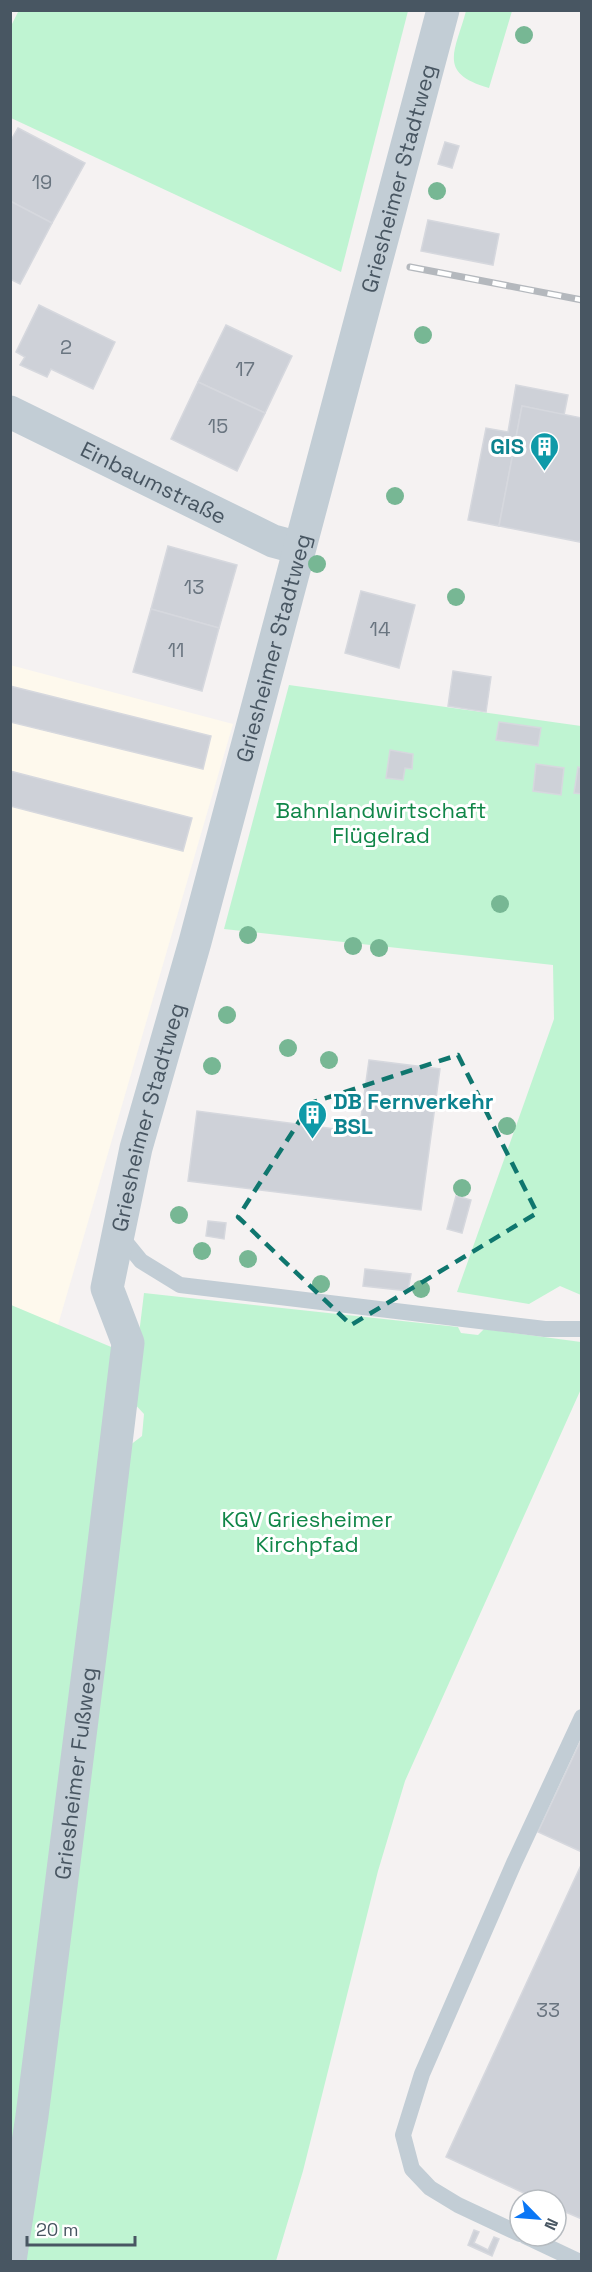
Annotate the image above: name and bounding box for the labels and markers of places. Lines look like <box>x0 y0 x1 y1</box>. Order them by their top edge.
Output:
building icon: GIS <box>529 430 561 472</box>
place label: GIS <box>490 432 524 460</box>
place label: DB Fernverkehr BSL <box>333 1087 494 1140</box>
building icon: DB Fernverkehr BSL <box>296 1098 328 1140</box>

